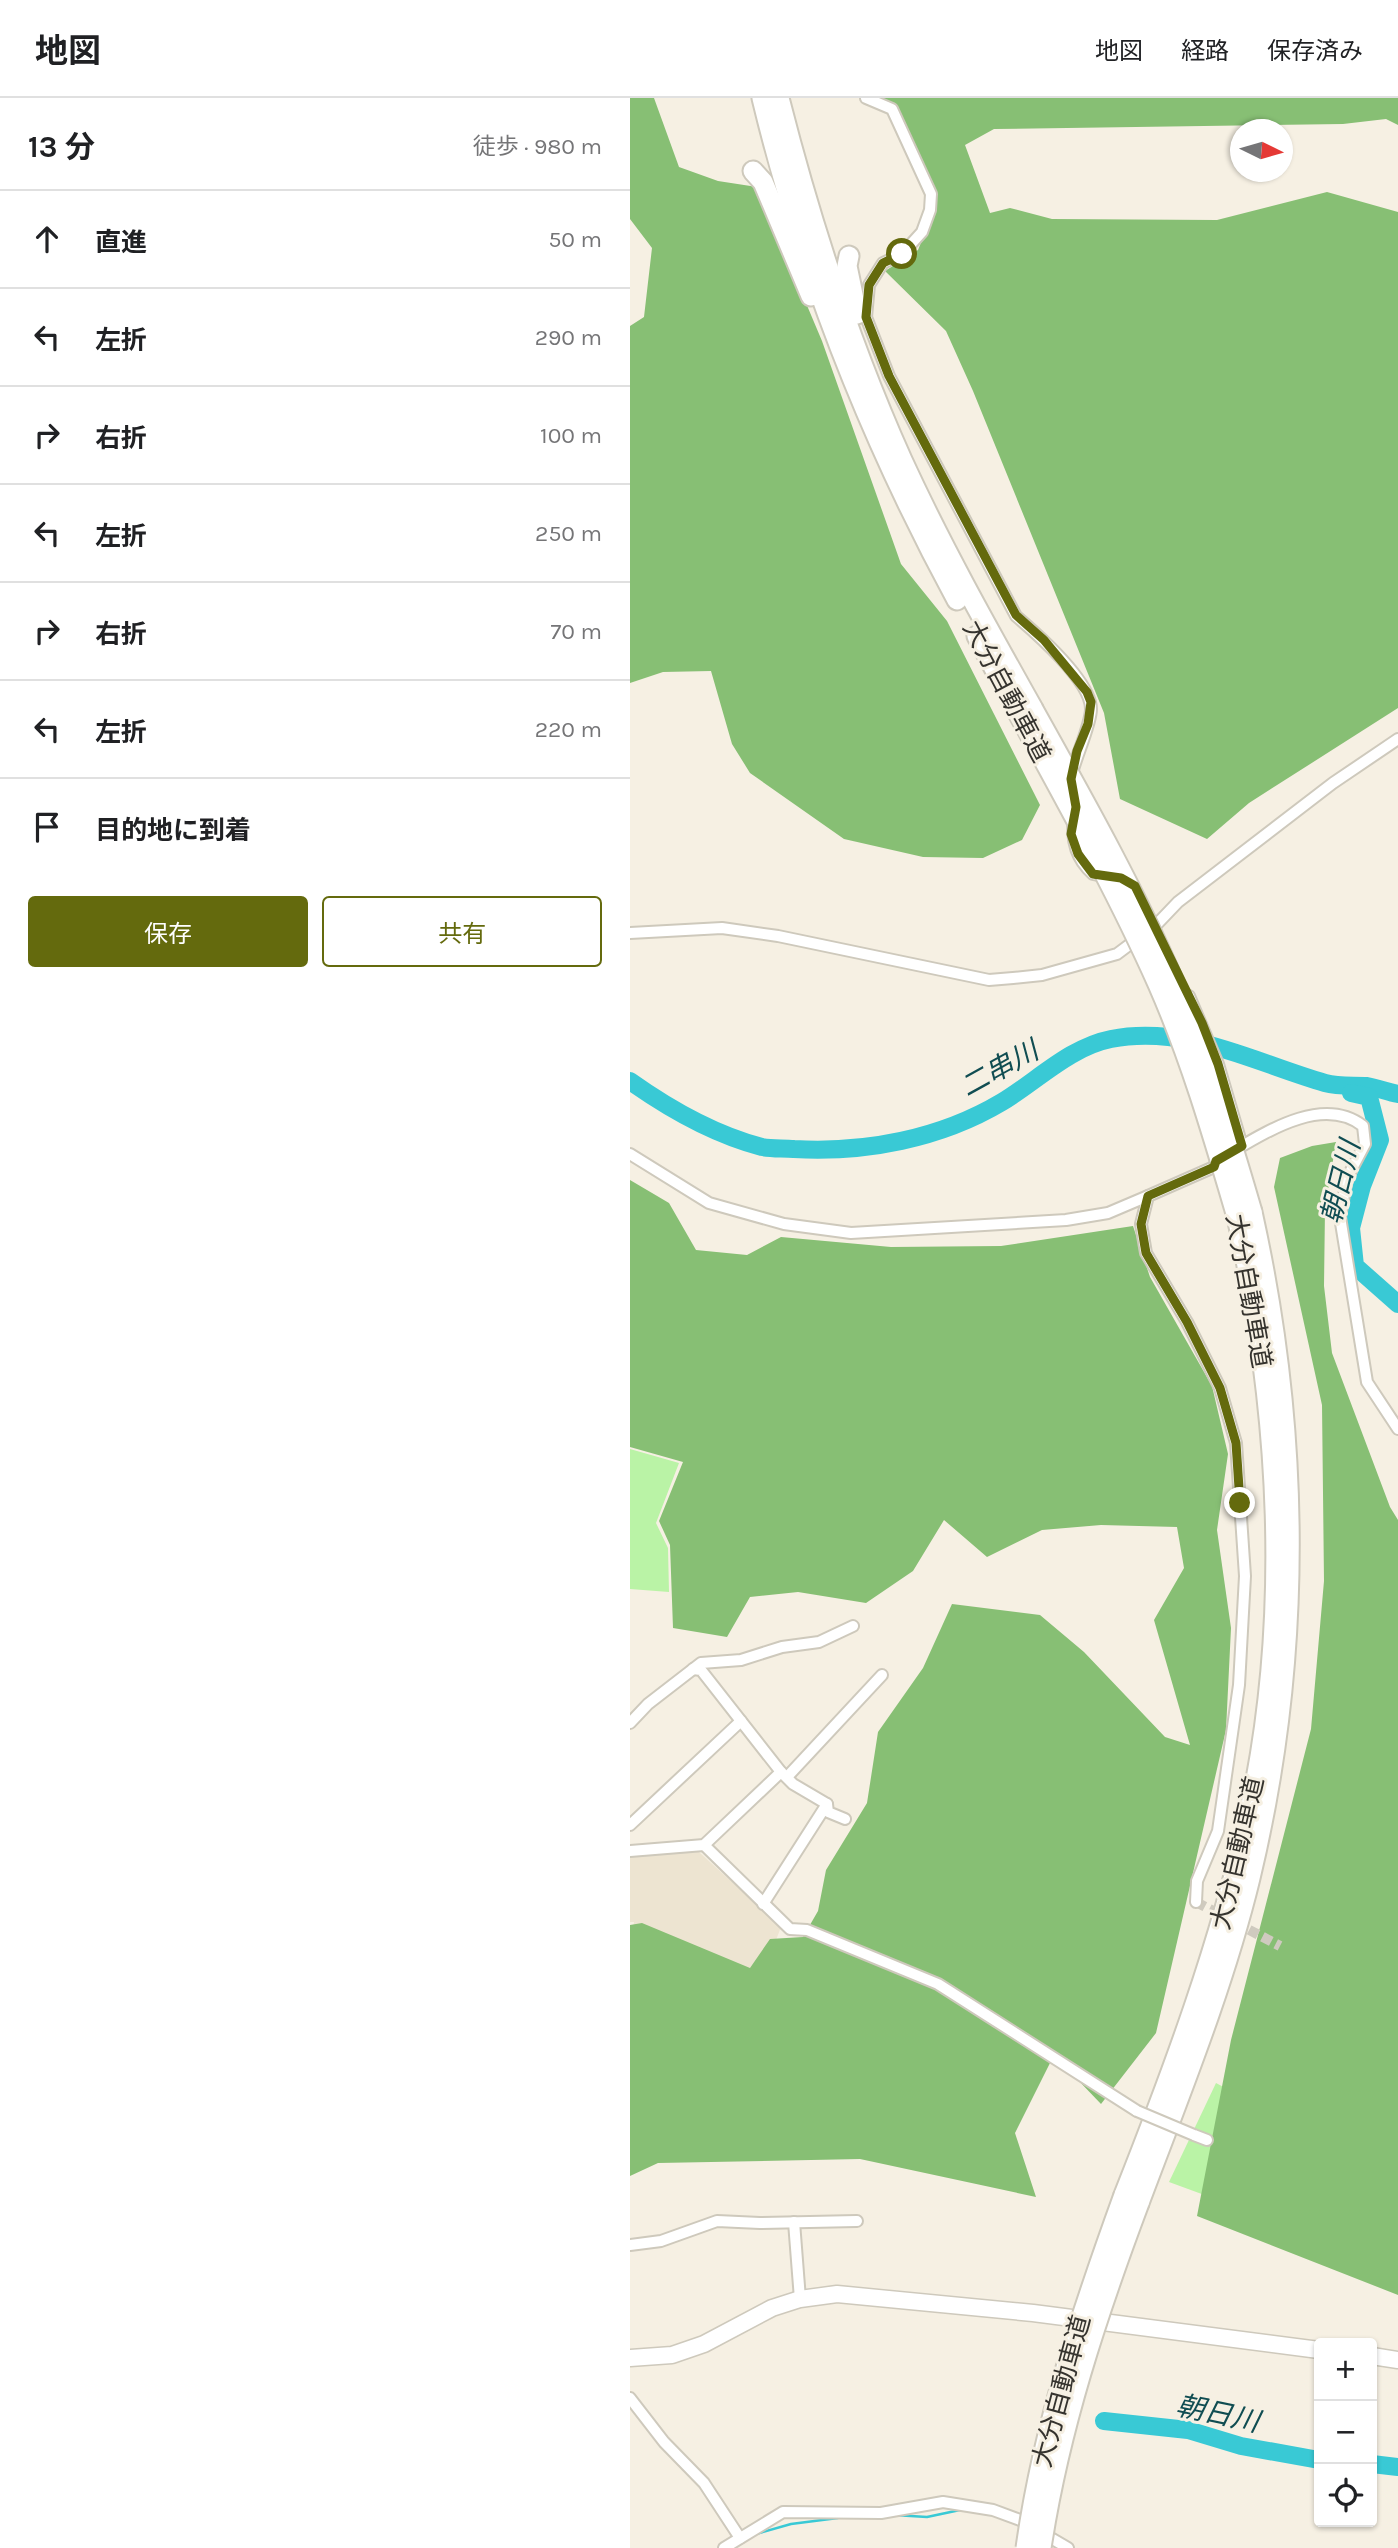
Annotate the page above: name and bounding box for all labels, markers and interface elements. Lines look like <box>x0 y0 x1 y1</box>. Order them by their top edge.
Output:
text: 地図 <box>35 32 101 70</box>
text: 地図 <box>1095 37 1143 65</box>
text: 経路 <box>1181 37 1229 65</box>
text: 保存済み <box>1267 37 1363 65</box>
north arrow <box>1230 119 1293 182</box>
text: 13 分 <box>28 129 95 165</box>
text: 徒歩 · 980 m <box>473 133 602 160</box>
icon: ahead <box>28 220 66 258</box>
text: 50 m <box>548 226 602 253</box>
text: 直進 <box>95 227 147 258</box>
route start <box>886 238 917 269</box>
icon: left <box>28 318 66 356</box>
text: 290 m <box>535 324 602 351</box>
text: 左折 <box>95 325 147 356</box>
icon: right <box>28 416 66 454</box>
text: 100 m <box>540 422 602 449</box>
text: 右折 <box>95 423 147 454</box>
icon: left <box>28 514 66 552</box>
text: 250 m <box>535 520 602 547</box>
text: 左折 <box>95 521 147 552</box>
icon: right <box>28 612 66 650</box>
street label: 大分自動車道 <box>956 615 1057 767</box>
text: 70 m <box>551 618 602 645</box>
text: 右折 <box>95 619 147 650</box>
icon: left <box>28 710 66 748</box>
text: 220 m <box>535 716 602 743</box>
text: 左折 <box>95 717 147 748</box>
icon: arrive <box>28 808 66 846</box>
text: 目的地に到着 <box>95 815 251 846</box>
button: 保存 <box>28 896 308 967</box>
button: 共有 <box>322 896 602 967</box>
water label: 二串川 <box>955 1032 1047 1103</box>
water label: 朝日川 <box>1314 1134 1367 1227</box>
street label: 大分自動車道 <box>1220 1212 1277 1371</box>
route end <box>1224 1487 1255 1518</box>
street label: 大分自動車道 <box>1205 1774 1270 1933</box>
street label: 大分自動車道 <box>1026 2312 1097 2470</box>
map controls <box>1314 2338 1377 2527</box>
button: + <box>1314 2338 1377 2401</box>
water label: 朝日川 <box>1173 2389 1265 2439</box>
button: − <box>1314 2401 1377 2464</box>
button: locate <box>1314 2464 1377 2527</box>

